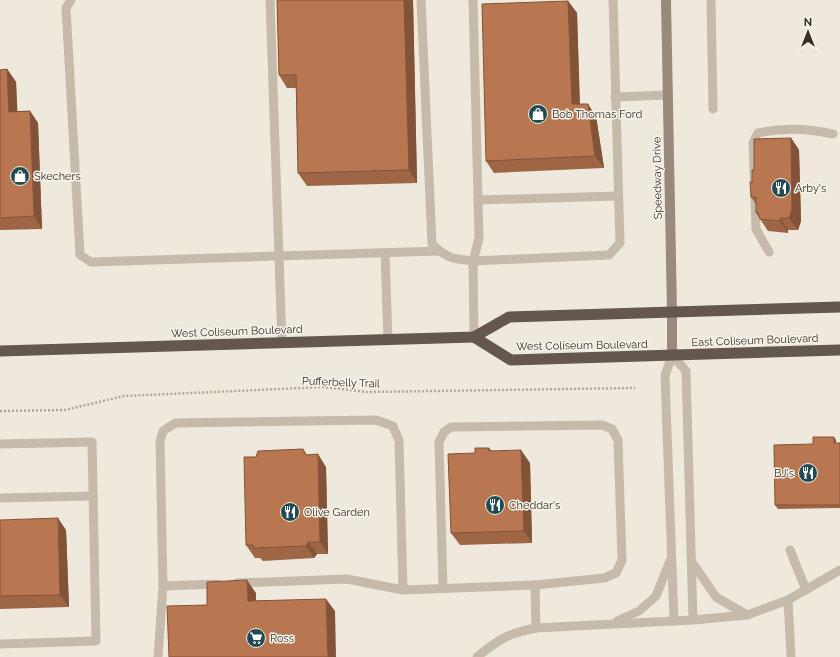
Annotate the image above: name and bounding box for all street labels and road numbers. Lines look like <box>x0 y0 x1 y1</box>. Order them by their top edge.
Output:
street label: Speedway Drive <box>650 136 665 219</box>
street label: West Coliseum Boulevard <box>171 323 303 340</box>
street label: East Coliseum Boulevard <box>691 332 819 349</box>
street label: West Coliseum Boulevard <box>516 338 648 353</box>
street label: Pufferbelly Trail <box>302 375 380 390</box>

